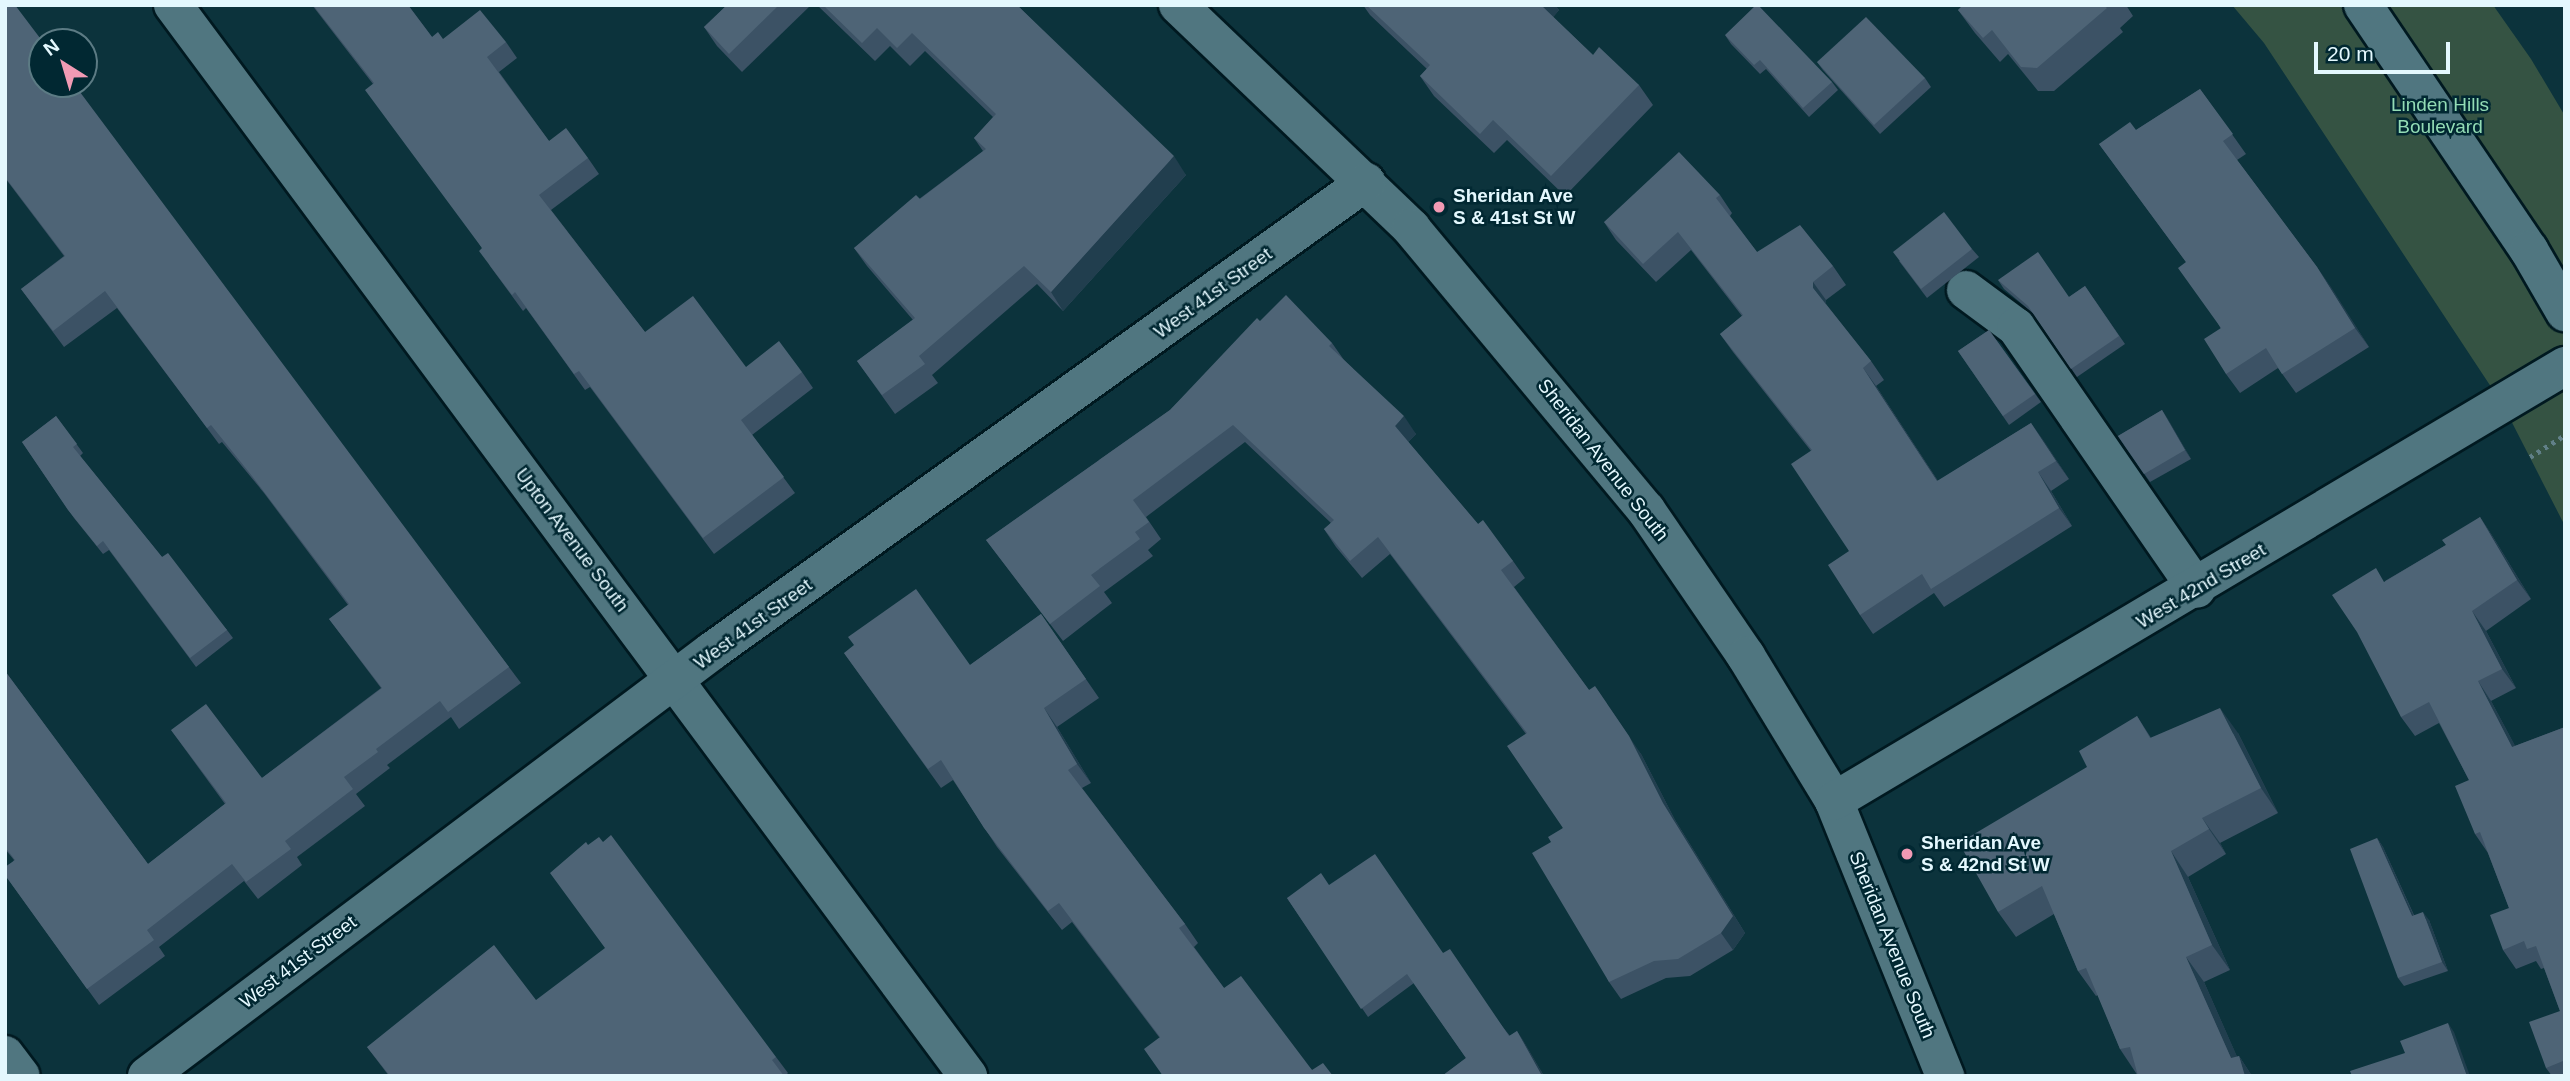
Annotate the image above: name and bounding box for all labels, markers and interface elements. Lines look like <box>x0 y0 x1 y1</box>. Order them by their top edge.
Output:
north arrow <box>28 28 98 98</box>
scale bar <box>2318 28 2454 72</box>
text: N <box>39 35 63 60</box>
text: 20 m <box>2327 42 2374 65</box>
park label: Linden Hills Boulevard <box>2391 94 2489 138</box>
place label: Sheridan Ave S & 41st St W <box>1453 185 1575 229</box>
marker: Sheridan Ave S & 41st St W <box>1431 199 1447 215</box>
street label: West 41st Street <box>1150 243 1276 343</box>
street label: Sheridan Avenue South <box>1532 374 1674 546</box>
street label: Upton Avenue South <box>510 463 634 617</box>
street label: West 42nd Street <box>2132 539 2270 633</box>
street label: West 41st Street <box>690 574 816 674</box>
place label: Sheridan Ave S & 42nd St W <box>1921 832 2050 876</box>
marker: Sheridan Ave S & 42nd St W <box>1899 846 1915 862</box>
street label: Sheridan Avenue South <box>1844 848 1940 1042</box>
street label: West 41st Street <box>235 911 361 1013</box>

